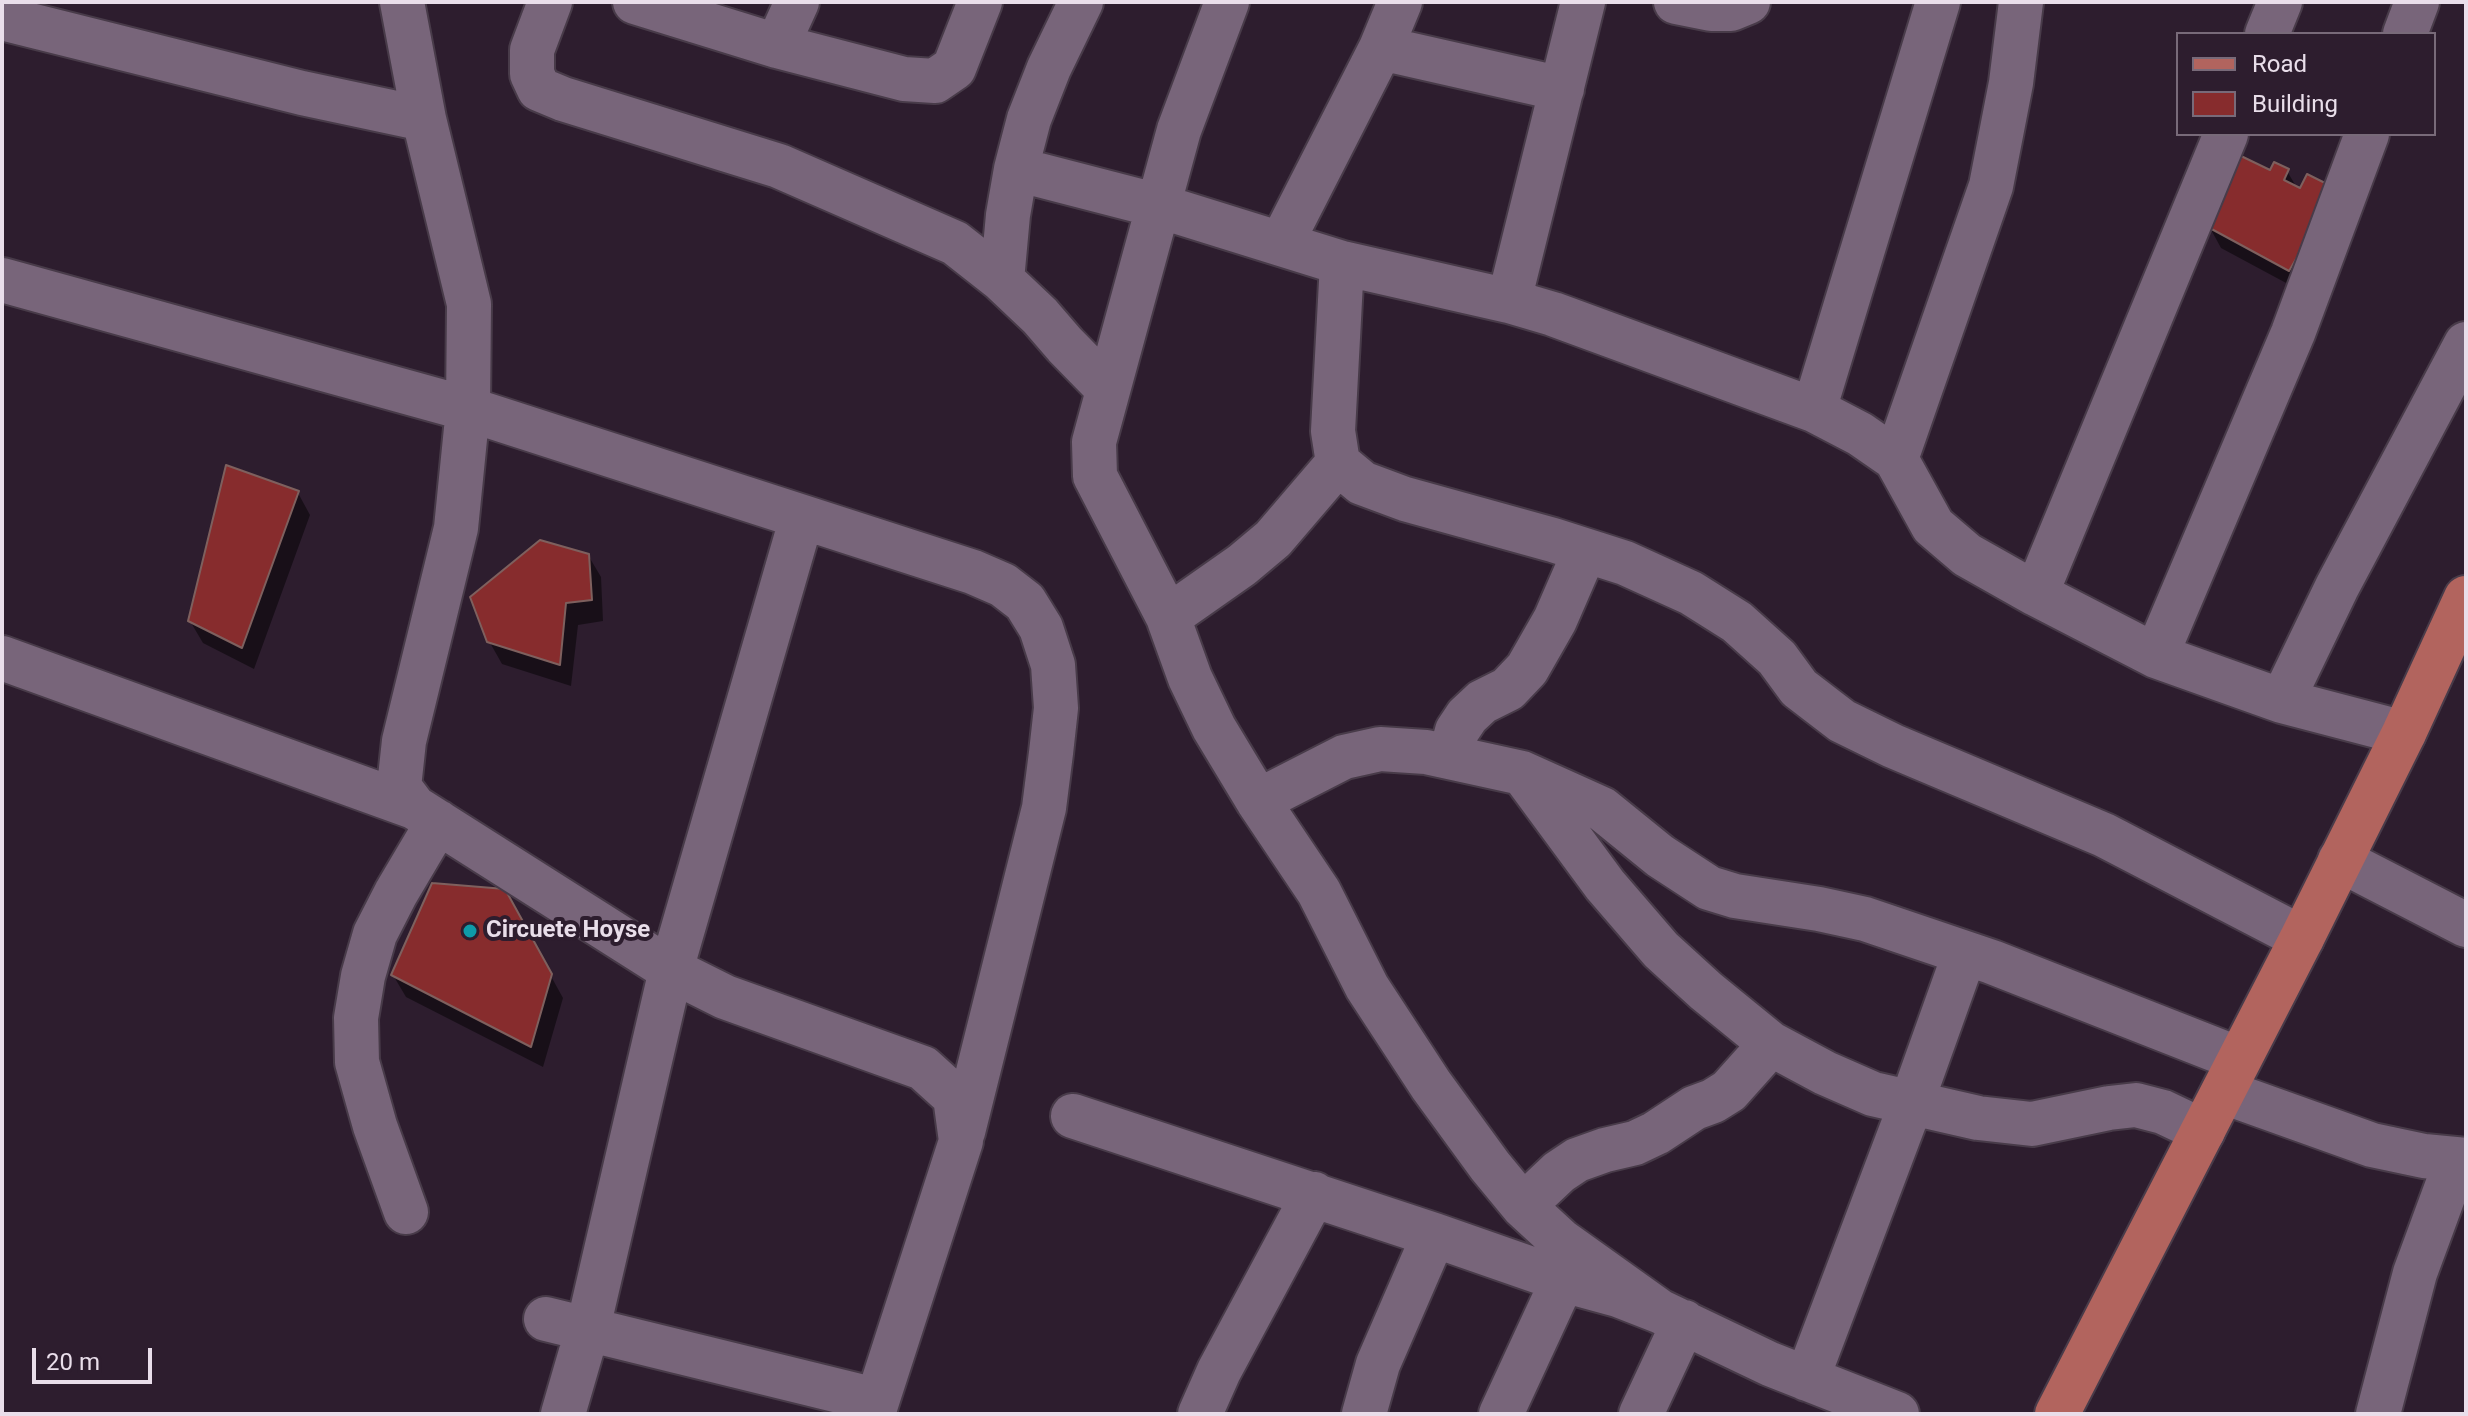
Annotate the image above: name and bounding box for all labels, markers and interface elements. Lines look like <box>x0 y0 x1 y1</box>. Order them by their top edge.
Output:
legend <box>2176 32 2436 136</box>
text: Road <box>2252 50 2307 78</box>
text: Building <box>2252 90 2338 118</box>
place label: Circuete Hoyse <box>486 917 650 945</box>
marker: Circuete Hoyse <box>461 922 479 940</box>
scale bar <box>36 1332 156 1382</box>
text: 20 m <box>46 1348 100 1376</box>

